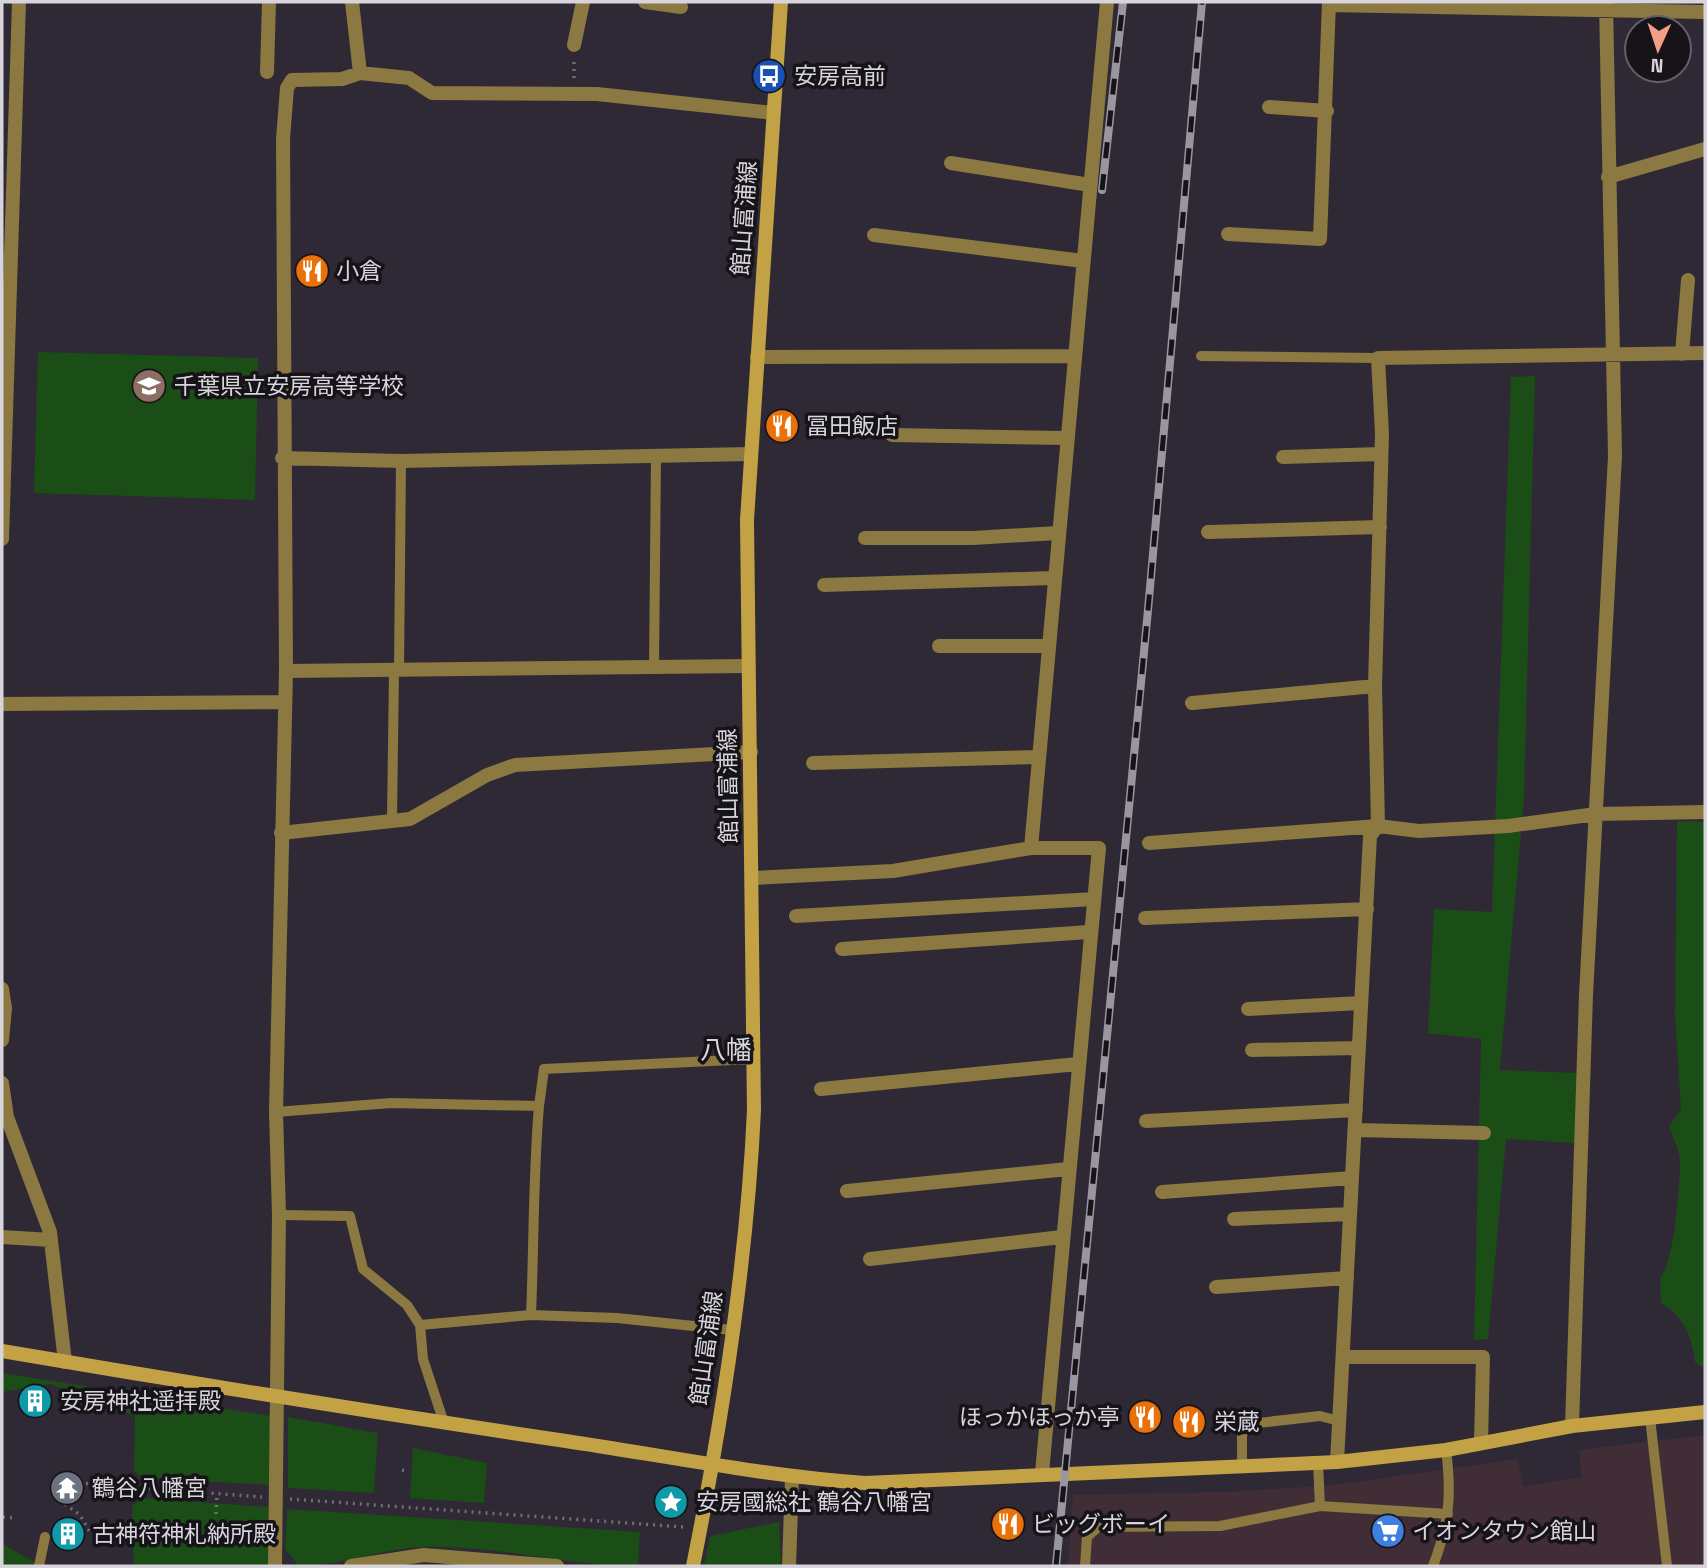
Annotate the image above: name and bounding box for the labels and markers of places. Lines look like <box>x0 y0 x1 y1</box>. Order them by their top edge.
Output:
bus stop icon: 安房高前 <box>750 57 788 95</box>
place label: 安房高前 <box>794 61 886 91</box>
restaurant icon: 小倉 <box>293 252 331 290</box>
place label: 小倉 <box>336 256 382 286</box>
school or university icon: 千葉県立安房高等学校 <box>130 367 168 405</box>
place label: 千葉県立安房高等学校 <box>174 371 404 401</box>
restaurant icon: 冨田飯店 <box>763 407 801 445</box>
place label: 冨田飯店 <box>806 411 898 441</box>
building icon: 安房神社遥拝殿 <box>16 1382 54 1420</box>
place label: 安房神社遥拝殿 <box>60 1386 221 1416</box>
restaurant icon: ほっかほっか亭 <box>1126 1398 1164 1436</box>
place label: ほっかほっか亭 <box>959 1402 1120 1432</box>
restaurant icon: 栄蔵 <box>1170 1403 1208 1441</box>
place label: 栄蔵 <box>1214 1407 1260 1437</box>
temple icon: 鶴谷八幡宮 <box>48 1469 86 1507</box>
place label: 鶴谷八幡宮 <box>92 1473 207 1503</box>
place icon: 安房國総社 鶴谷八幡宮 <box>652 1483 690 1521</box>
place label: 安房國総社 鶴谷八幡宮 <box>696 1487 932 1517</box>
restaurant icon: ビッグボーイ <box>989 1505 1027 1543</box>
place label: ビッグボーイ <box>1032 1509 1170 1539</box>
supermarket icon: イオンタウン館山 <box>1369 1512 1407 1550</box>
building icon: 古神符神札納所殿 <box>49 1515 87 1553</box>
place label: イオンタウン館山 <box>1412 1516 1596 1546</box>
place label: 古神符神札納所殿 <box>92 1519 276 1549</box>

